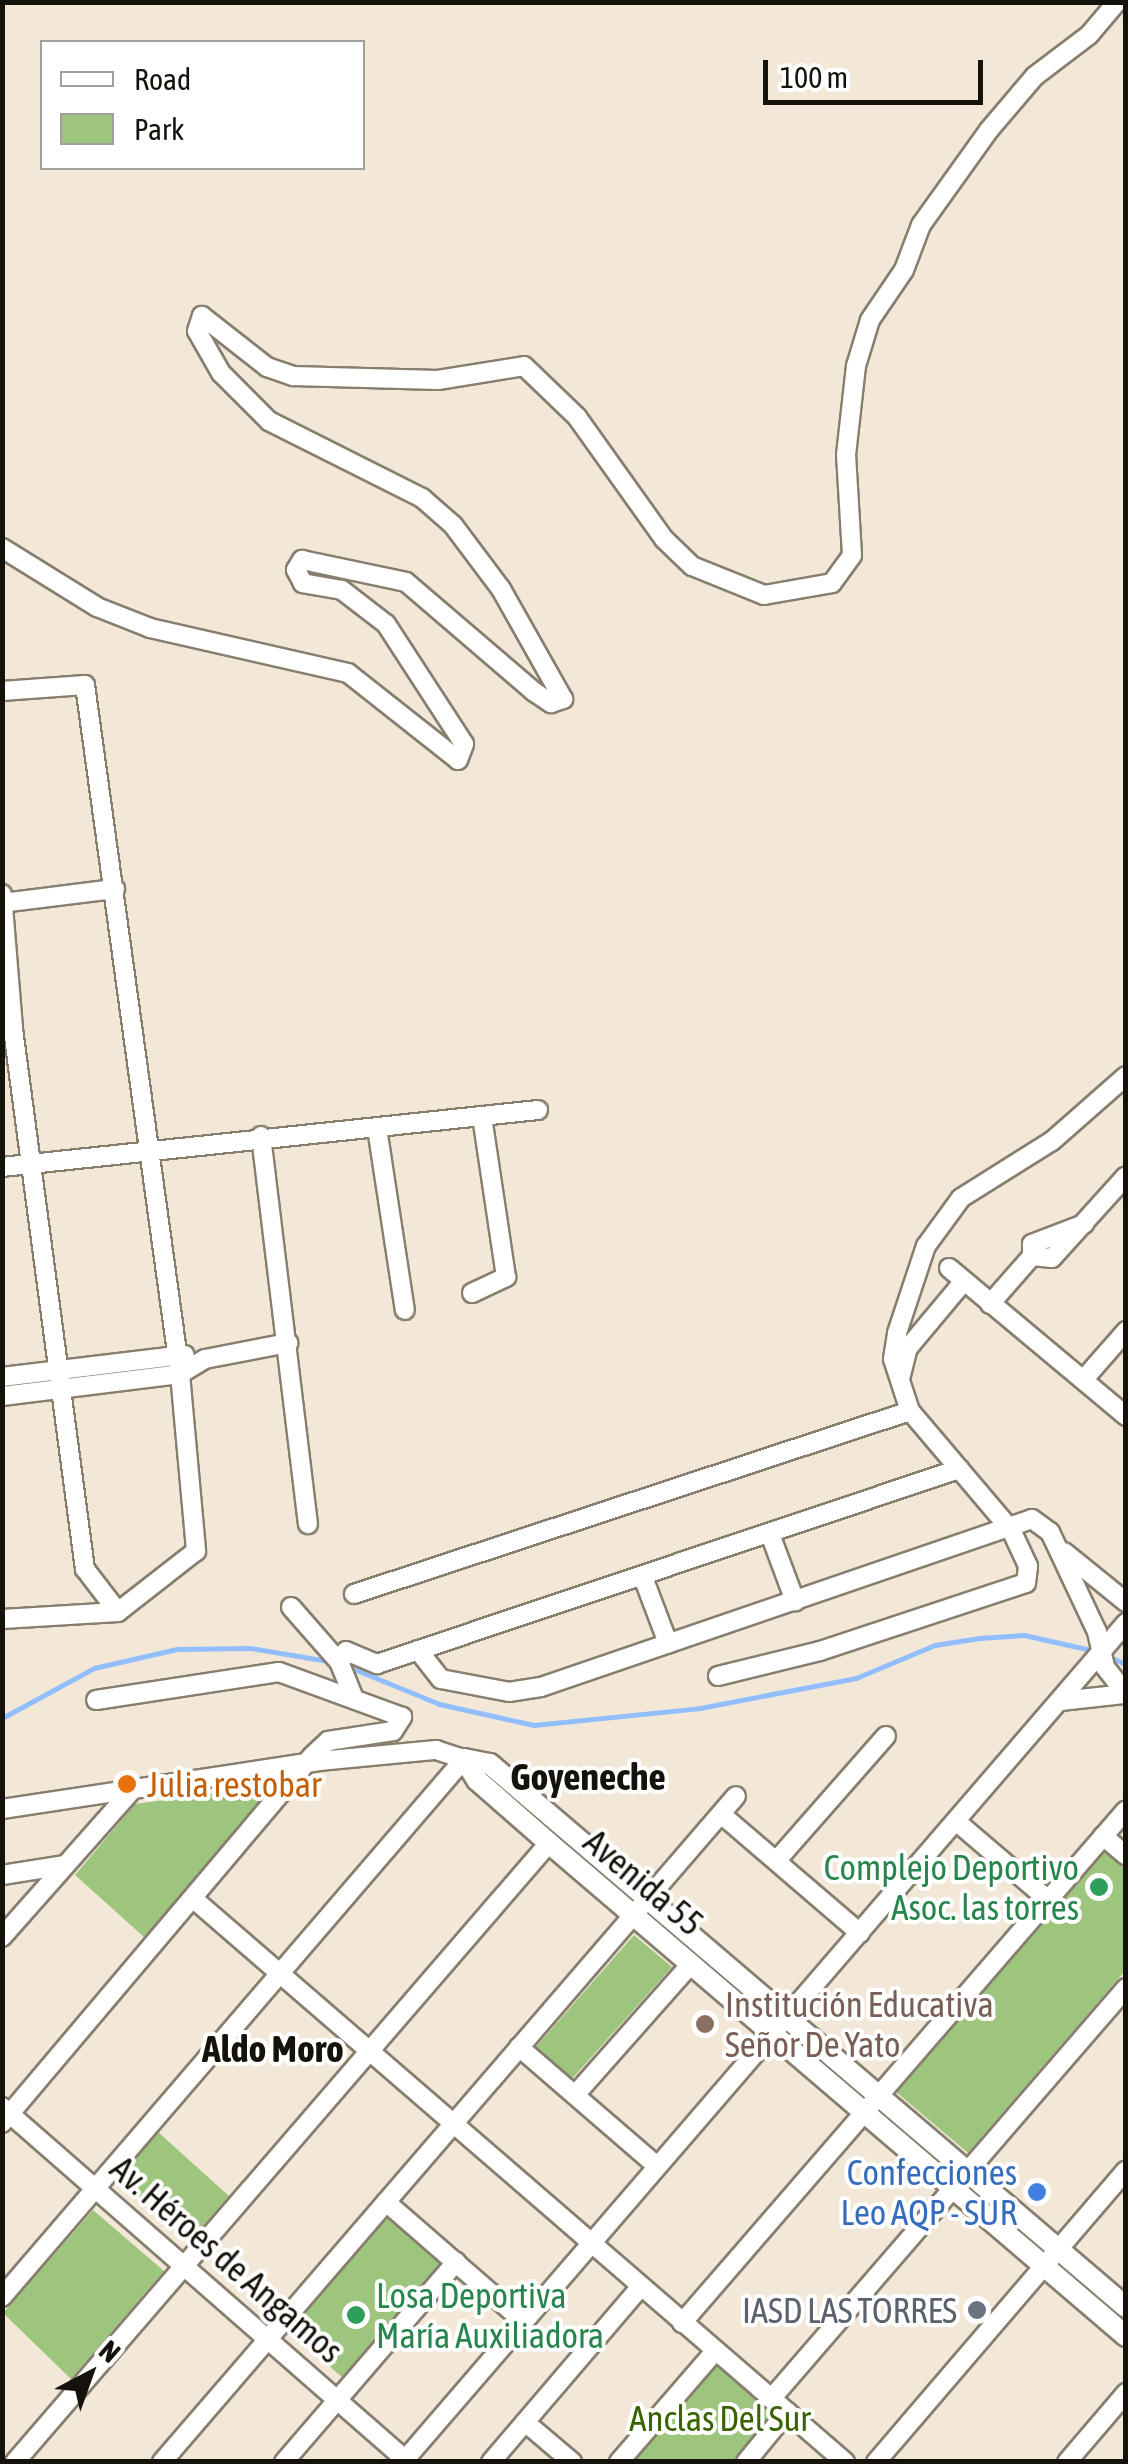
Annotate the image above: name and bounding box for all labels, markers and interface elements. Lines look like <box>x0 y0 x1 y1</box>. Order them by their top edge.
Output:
legend <box>40 40 365 170</box>
scale bar <box>768 40 988 102</box>
text: 100 m <box>780 60 848 94</box>
text: Road <box>134 62 191 96</box>
text: Park <box>134 112 184 146</box>
district label: Goyeneche <box>510 1754 666 1800</box>
place label: Julia restobar <box>147 1763 321 1805</box>
marker: Julia restobar <box>116 1773 138 1795</box>
street label: Avenida 55 <box>576 1820 712 1944</box>
place label: Complejo Deportivo Asoc. las torres <box>824 1846 1079 1928</box>
marker: Complejo Deportivo Asoc. las torres <box>1088 1876 1110 1898</box>
place label: Institución Educativa Señor De Yato <box>725 1983 994 2065</box>
marker: Institución Educativa Señor De Yato <box>694 2013 716 2035</box>
district label: Aldo Moro <box>202 2026 344 2072</box>
street label: Av. Héroes de Angamos <box>102 2147 352 2371</box>
place label: Confecciones Leo AQP - SUR <box>841 2151 1017 2233</box>
marker: Confecciones Leo AQP - SUR <box>1026 2181 1048 2203</box>
place label: Losa Deportiva María Auxiliadora <box>376 2274 604 2356</box>
place label: IASD LAS TORRES <box>742 2289 957 2331</box>
marker: IASD LAS TORRES <box>966 2299 988 2321</box>
marker: Losa Deportiva María Auxiliadora <box>345 2304 367 2326</box>
north arrow <box>40 2324 140 2424</box>
text: N <box>93 2334 126 2369</box>
park label: Anclas Del Sur <box>629 2397 811 2439</box>

